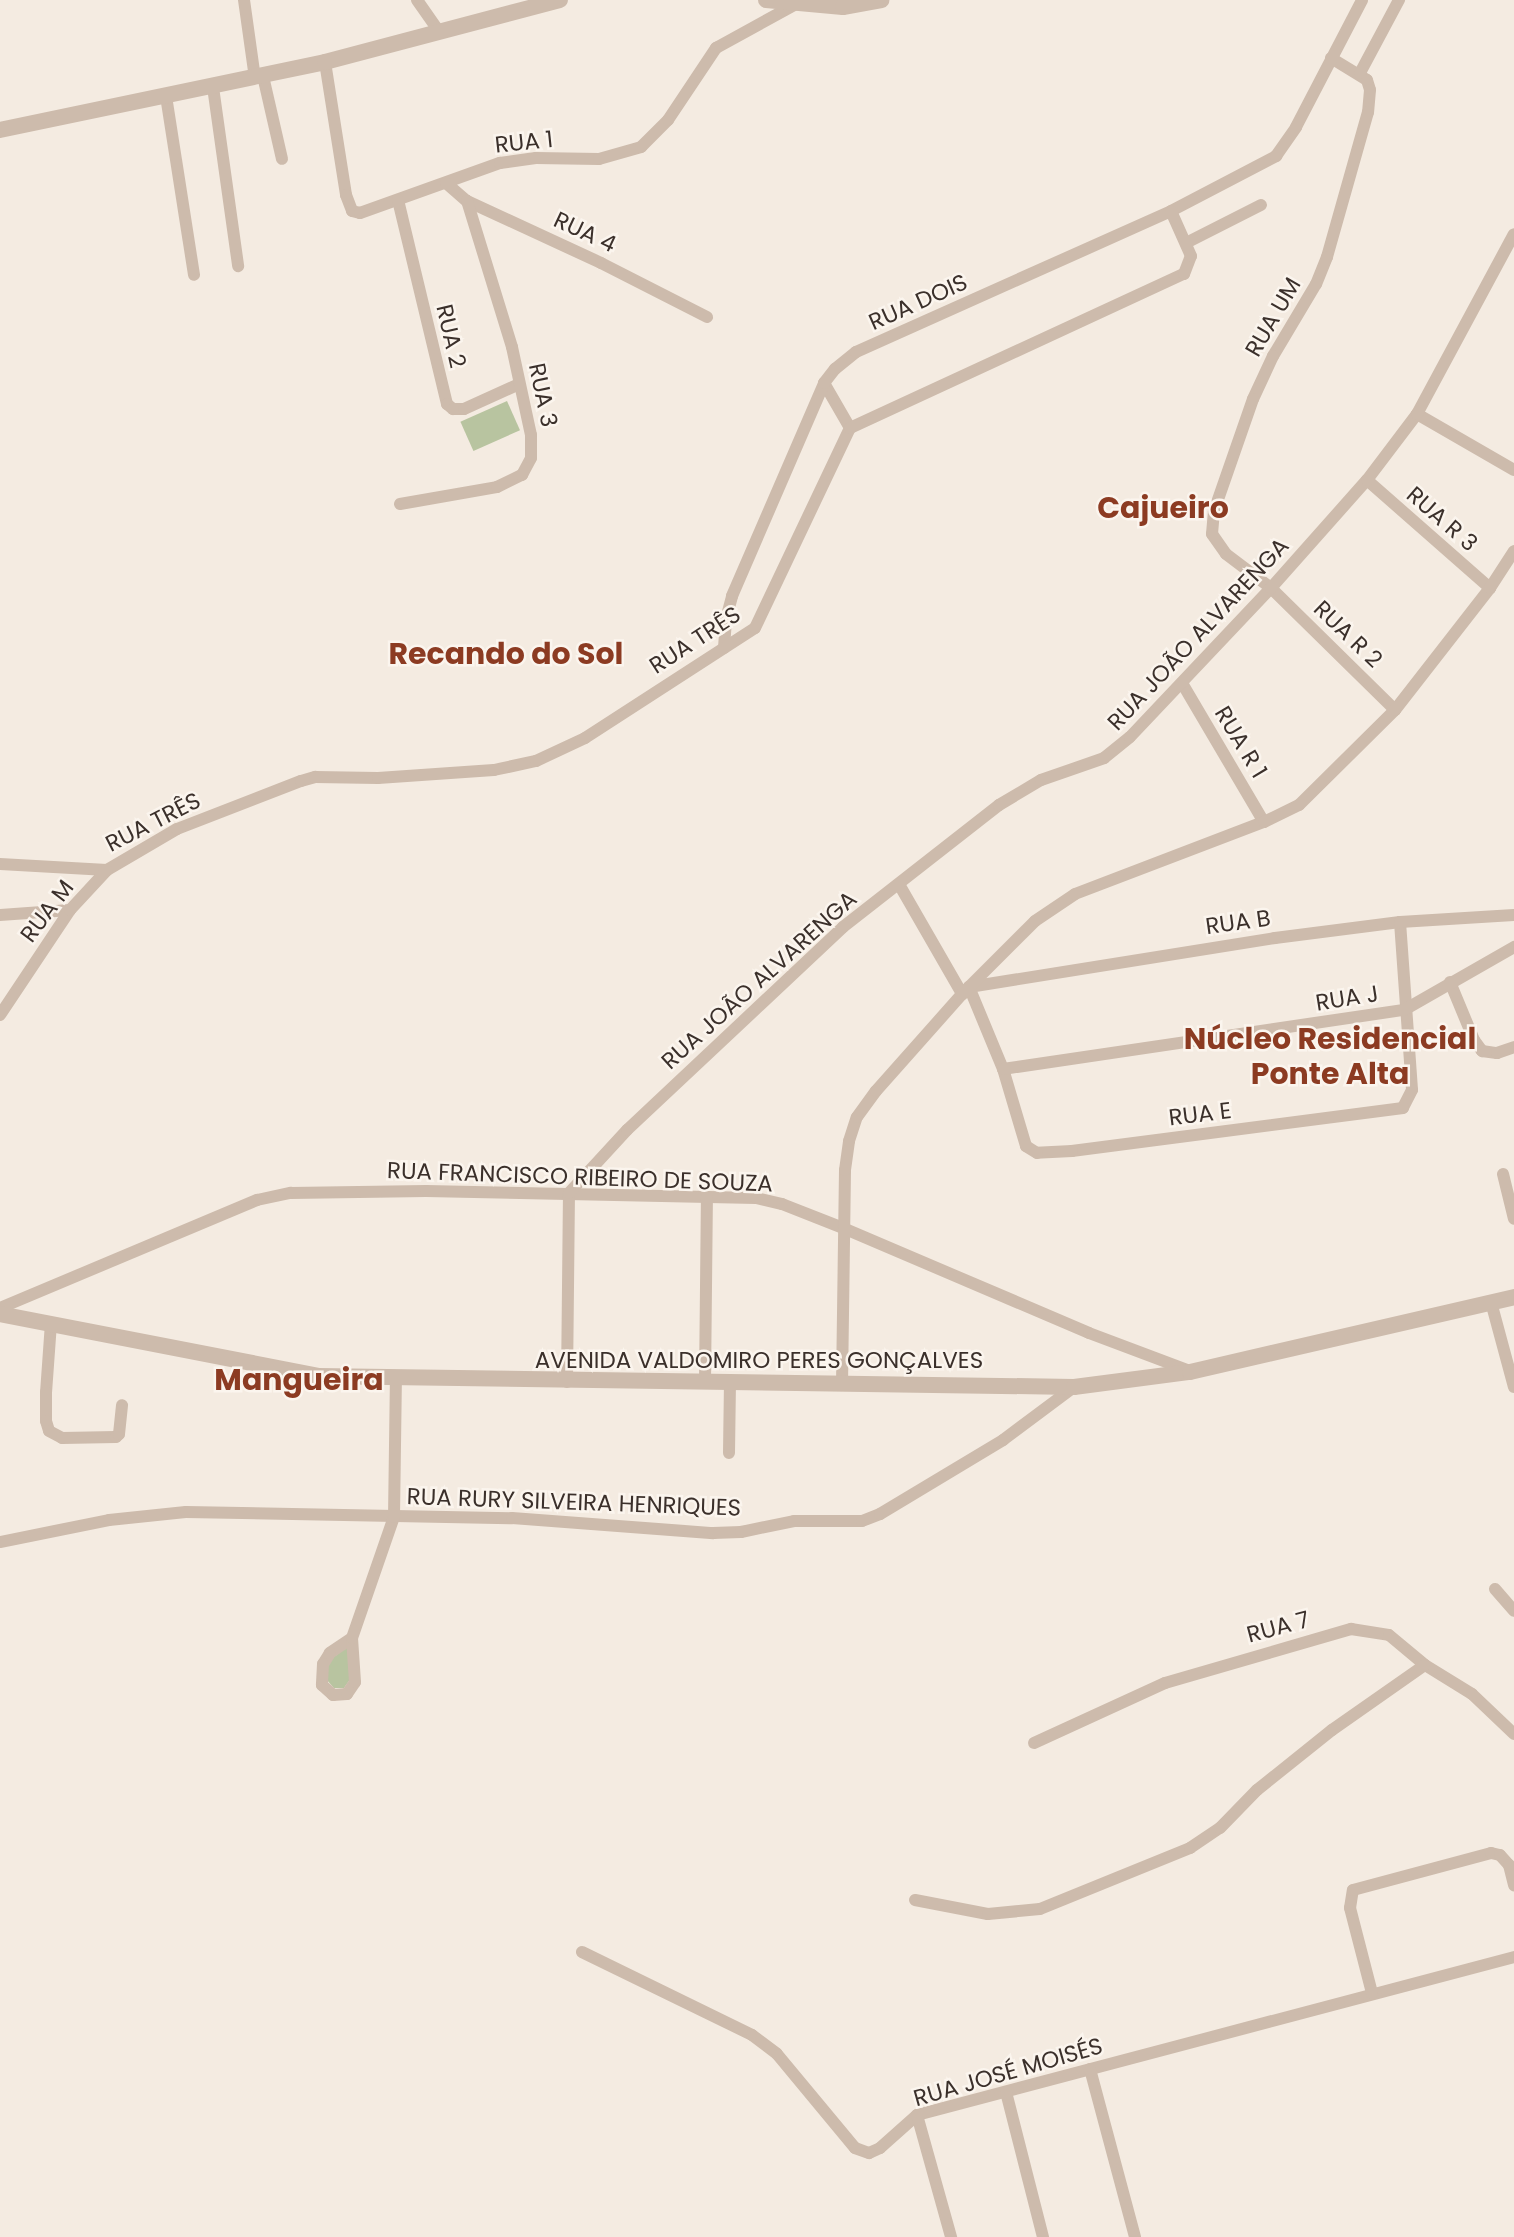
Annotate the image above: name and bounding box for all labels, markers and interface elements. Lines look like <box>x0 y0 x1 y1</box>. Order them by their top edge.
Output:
street label: RUA 1 <box>493 125 555 159</box>
street label: RUA 4 <box>549 206 621 258</box>
street label: RUA DOIS <box>865 268 971 336</box>
street label: RUA UM <box>1239 273 1307 361</box>
street label: RUA 2 <box>430 302 472 370</box>
street label: RUA 3 <box>523 360 563 430</box>
street label: RUA R 3 <box>1401 481 1483 557</box>
district label: Cajueiro <box>1097 490 1229 526</box>
street label: RUA JOÃO ALVARENGA <box>1102 532 1294 736</box>
street label: RUA R 2 <box>1308 595 1388 673</box>
street label: RUA TRÊS <box>644 600 746 680</box>
district label: Recando do Sol <box>389 636 623 672</box>
street label: RUA R 1 <box>1209 701 1273 783</box>
street label: RUA TRÊS <box>101 786 205 858</box>
street label: RUA M <box>15 874 79 948</box>
street label: RUA JOÃO ALVARENGA <box>656 885 862 1075</box>
street label: RUA B <box>1204 904 1272 940</box>
street label: RUA J <box>1314 979 1380 1017</box>
district label: Núcleo Residencial Ponte Alta <box>1184 1021 1476 1092</box>
street label: RUA E <box>1167 1096 1233 1132</box>
street label: RUA FRANCISCO RIBEIRO DE SOUZA <box>387 1156 773 1198</box>
street label: AVENIDA VALDOMIRO PERES GONÇALVES <box>535 1346 983 1374</box>
district label: Mangueira <box>214 1362 384 1398</box>
street label: RUA RURY SILVEIRA HENRIQUES <box>406 1482 742 1522</box>
street label: RUA 7 <box>1244 1605 1312 1649</box>
street label: RUA JOSÉ MOISÉS <box>910 2032 1106 2112</box>

